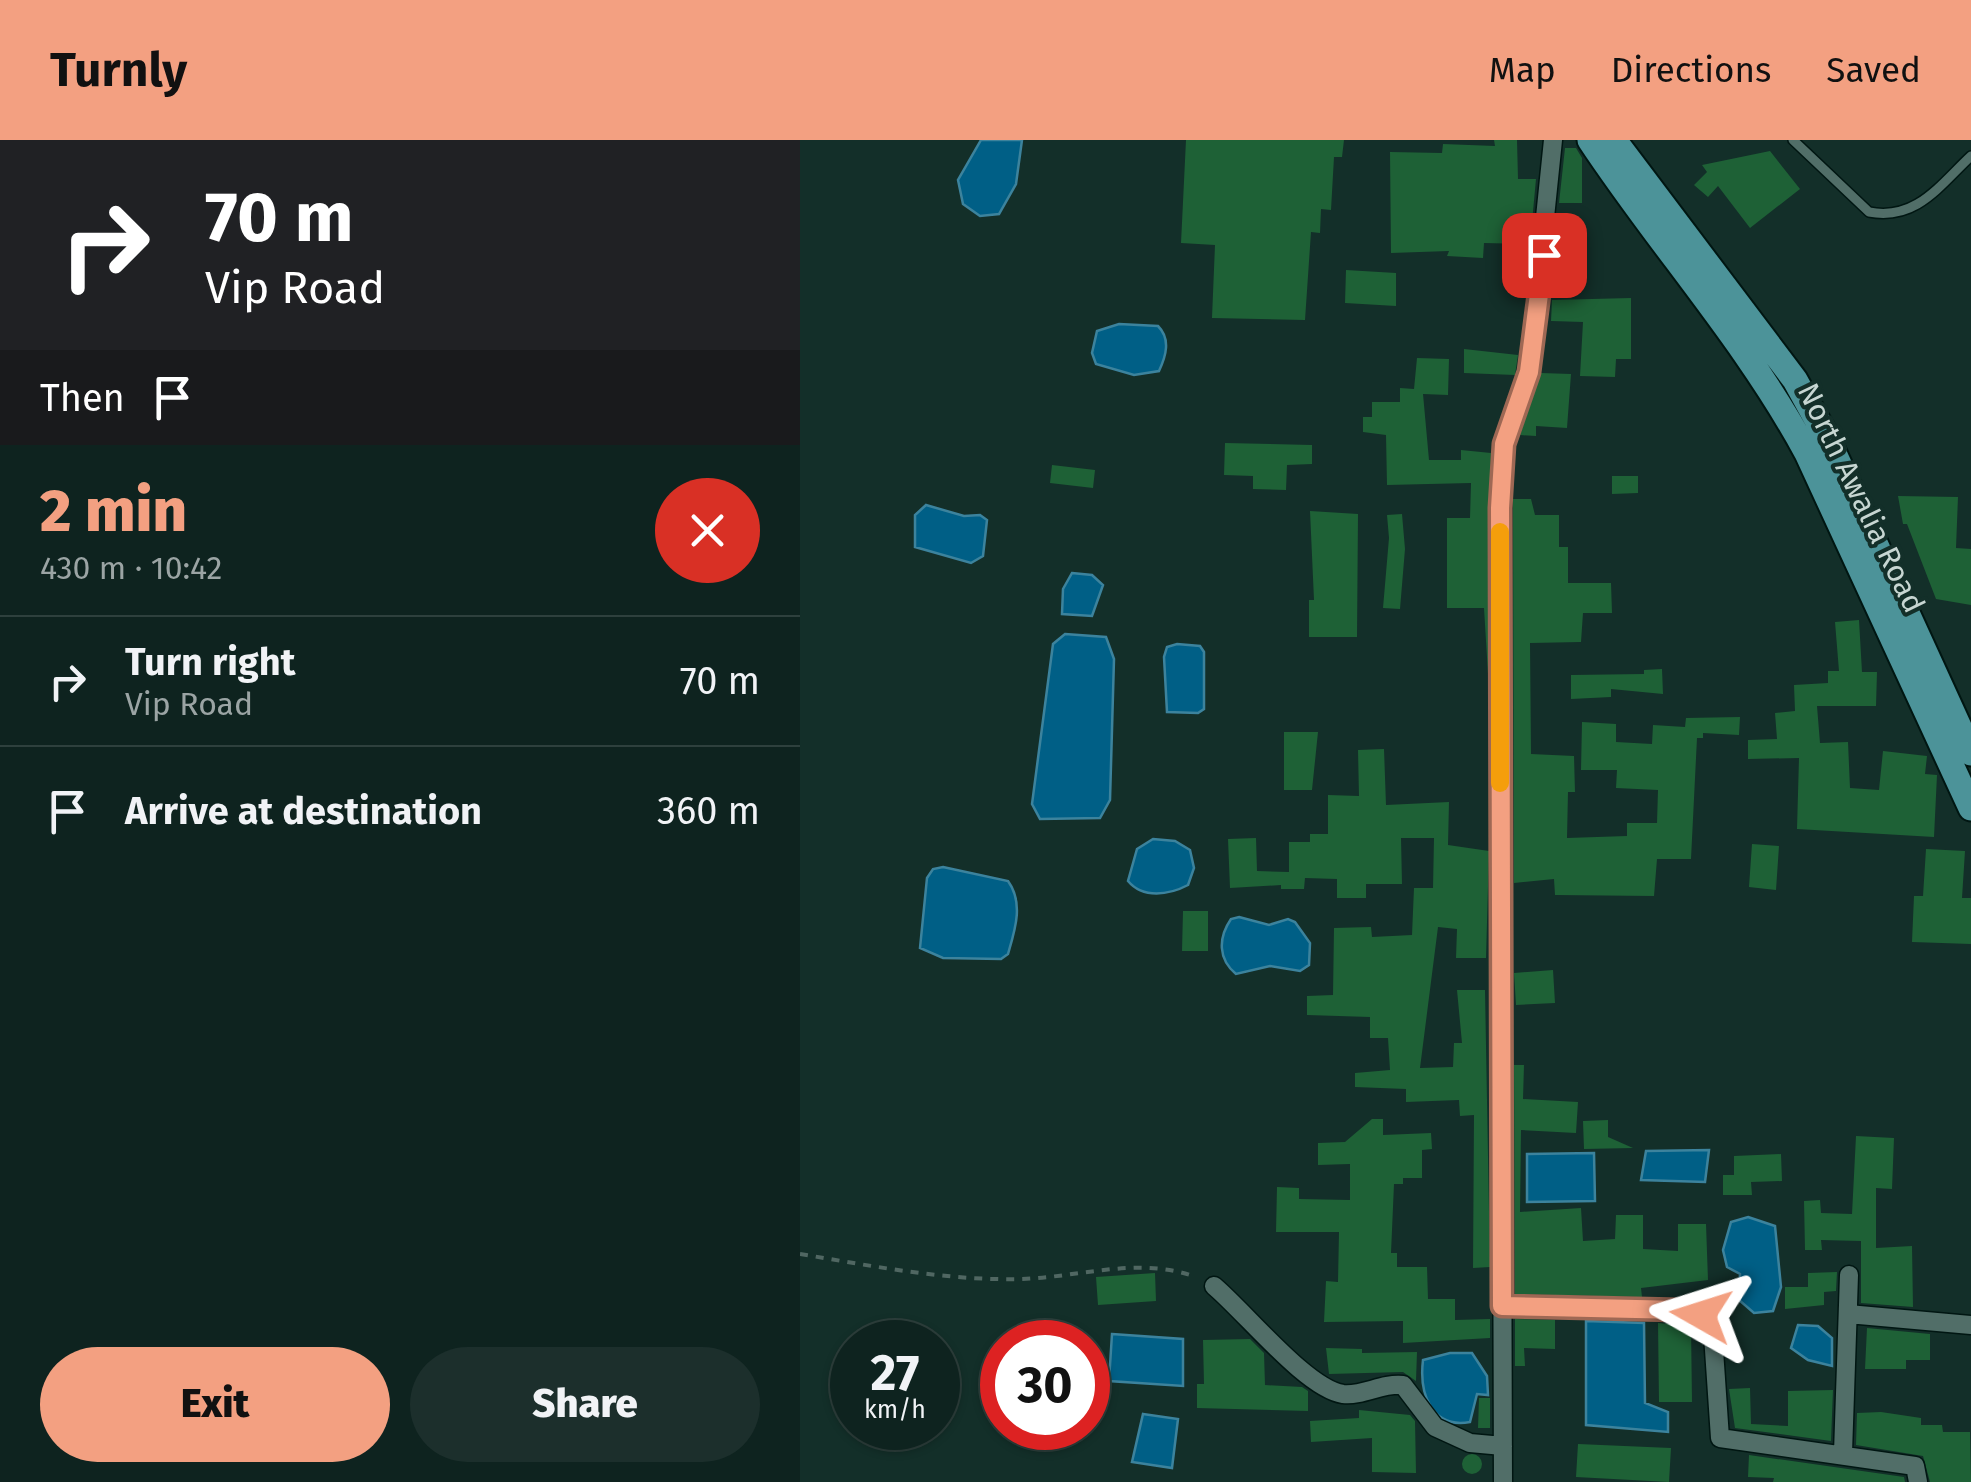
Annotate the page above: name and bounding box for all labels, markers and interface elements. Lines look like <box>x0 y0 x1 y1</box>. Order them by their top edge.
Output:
text: Turnly <box>50 41 187 99</box>
text: Map <box>1489 49 1556 91</box>
text: Directions <box>1611 49 1771 91</box>
text: Saved <box>1826 49 1921 91</box>
text: 70 m <box>205 176 354 260</box>
icon: right <box>40 180 170 310</box>
pin <box>1502 213 1587 298</box>
icon: arrive <box>1517 228 1572 283</box>
text: Vip Road <box>205 261 385 315</box>
icon: arrive <box>145 370 200 425</box>
text: Then <box>40 375 125 421</box>
street label: North Awalia Road <box>1790 377 1932 619</box>
text: 2 min <box>40 475 187 547</box>
button: close <box>655 478 760 583</box>
text: 430 m · 10:42 <box>40 549 222 587</box>
text: Turn right <box>125 639 295 685</box>
icon: right <box>40 654 95 709</box>
text: 70 m <box>680 658 760 704</box>
text: Vip Road <box>125 685 253 723</box>
icon: arrive <box>40 784 95 839</box>
text: Arrive at destination <box>125 788 482 834</box>
text: 360 m <box>657 788 760 834</box>
position arrow <box>1649 1263 1753 1367</box>
speed limit sign: 30 <box>980 1320 1110 1450</box>
text: 27 <box>871 1343 919 1403</box>
button: Exit <box>40 1347 390 1462</box>
button: Share <box>410 1347 760 1462</box>
text: km/h <box>864 1395 926 1425</box>

